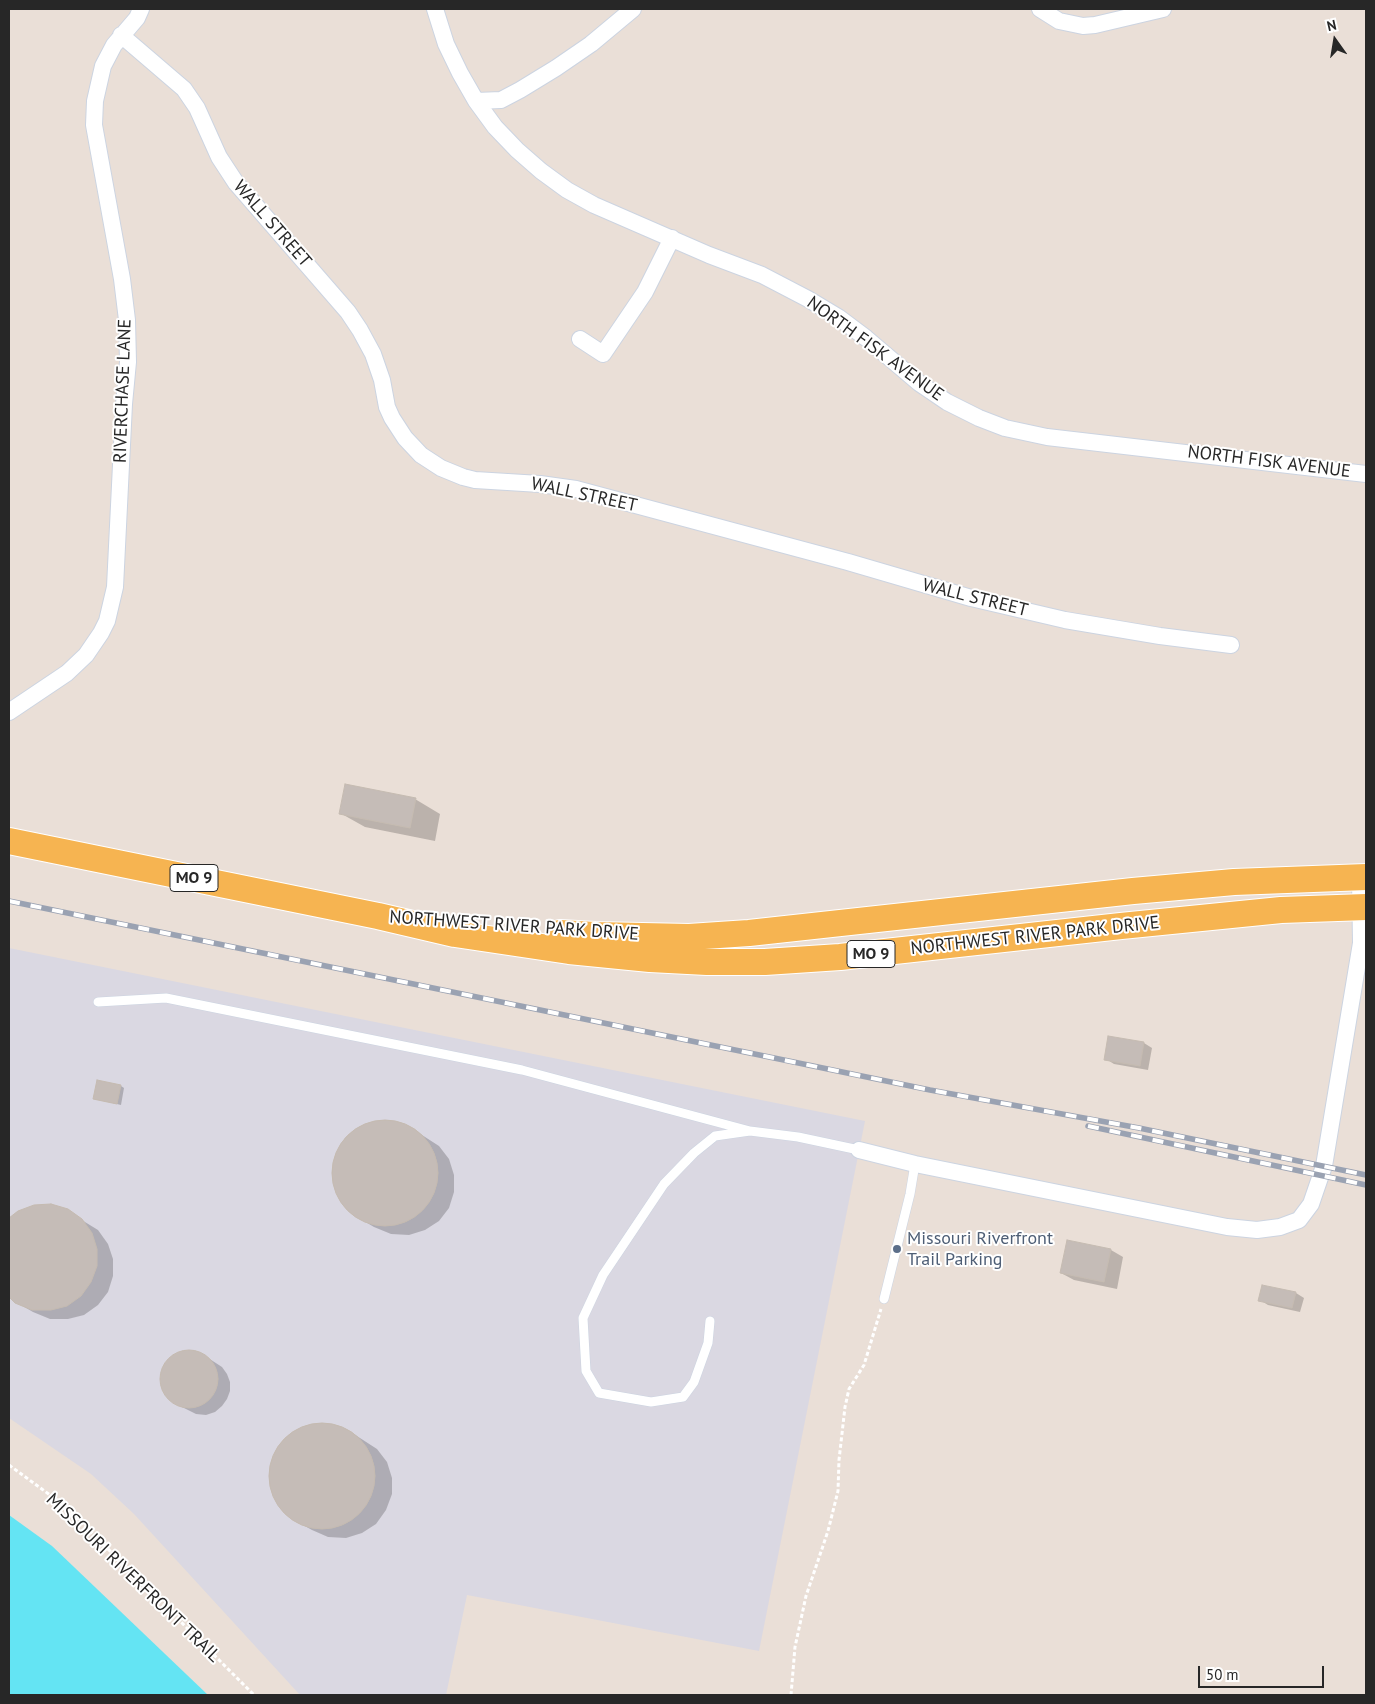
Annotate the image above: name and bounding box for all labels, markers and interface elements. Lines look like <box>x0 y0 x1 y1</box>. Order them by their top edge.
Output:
north arrow <box>1310 15 1360 65</box>
text: N <box>1325 16 1338 35</box>
street label: WALL STREET <box>228 176 316 272</box>
street label: NORTH FISK AVENUE <box>802 292 948 406</box>
street label: RIVERCHASE LANE <box>110 318 136 464</box>
street label: NORTH FISK AVENUE <box>1186 441 1352 483</box>
street label: WALL STREET <box>529 473 639 517</box>
street label: WALL STREET <box>920 574 1030 622</box>
road number: MO 9 <box>170 864 218 891</box>
street label: NORTHWEST RIVER PARK DRIVE <box>389 907 639 945</box>
street label: NORTHWEST RIVER PARK DRIVE <box>910 912 1160 960</box>
road number: MO 9 <box>847 941 895 968</box>
place label: Missouri Riverfront Trail Parking <box>907 1228 1053 1270</box>
marker: Missouri Riverfront Trail Parking <box>891 1243 903 1255</box>
street label: MISSOURI RIVERFRONT TRAIL <box>41 1489 225 1667</box>
scale bar <box>1200 1656 1326 1688</box>
text: 50 m <box>1206 1665 1239 1684</box>

